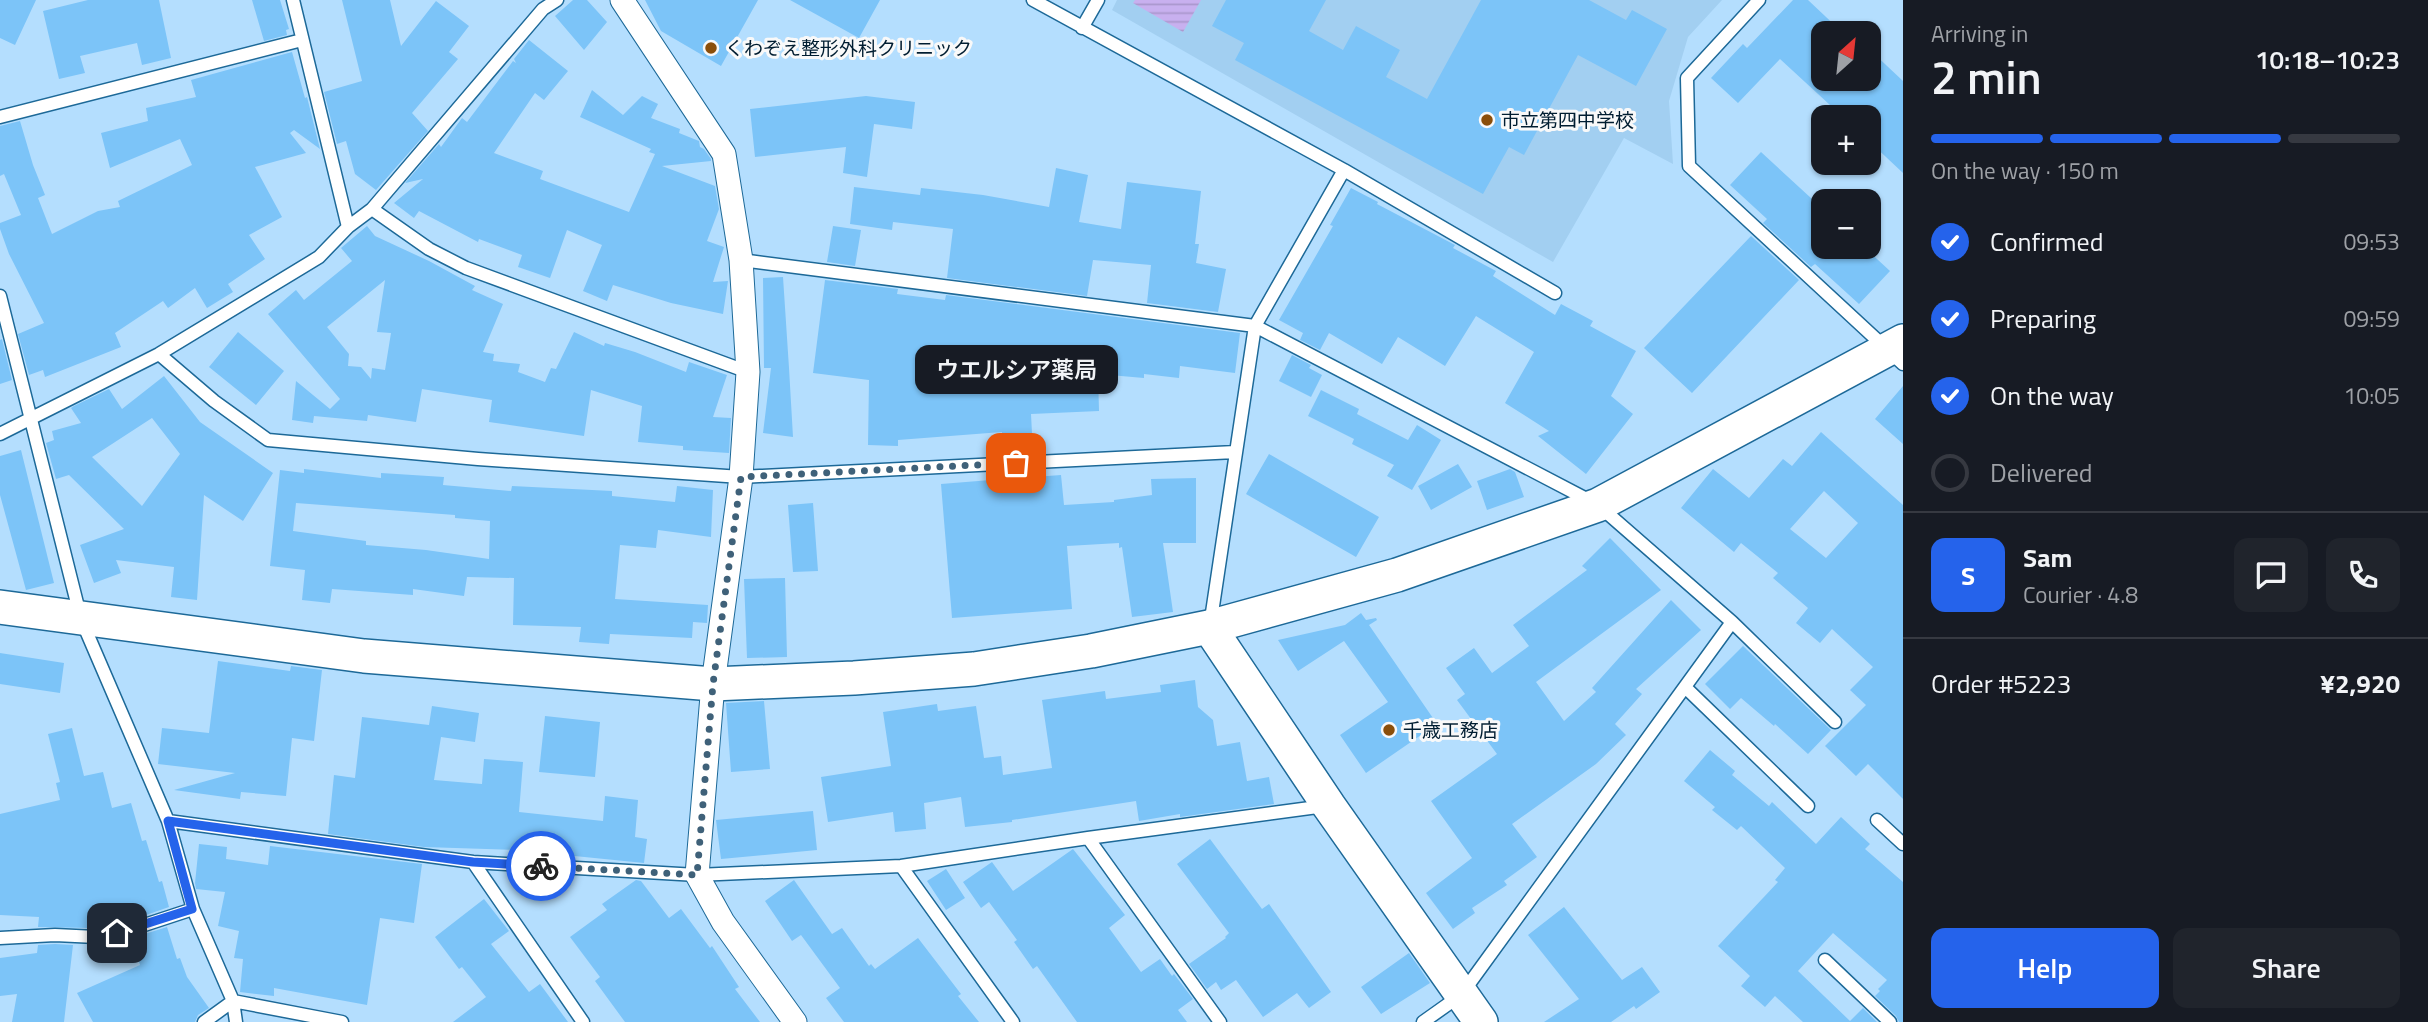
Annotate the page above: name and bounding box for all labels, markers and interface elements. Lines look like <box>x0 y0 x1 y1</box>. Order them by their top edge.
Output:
text: Arriving in <box>1931 16 2028 51</box>
north arrow <box>1811 21 1881 91</box>
map controls <box>1811 21 1881 259</box>
place label: くわぞえ整形外科クリニック <box>725 33 972 62</box>
marker: くわぞえ整形外科クリニック <box>703 40 719 56</box>
text: 10:18–10:23 <box>2255 40 2400 79</box>
text: 2 min <box>1931 42 2042 112</box>
place label: 市立第四中学校 <box>1501 105 1634 134</box>
button: + <box>1811 105 1881 175</box>
marker: 市立第四中学校 <box>1479 112 1495 128</box>
text: On the way · 150 m <box>1931 153 2119 188</box>
button: − <box>1811 189 1881 259</box>
text: Confirmed <box>1990 222 2104 261</box>
icon: check <box>1931 223 1969 261</box>
text: 09:53 <box>2343 224 2400 259</box>
text: Preparing <box>1990 299 2096 338</box>
icon: check <box>1931 300 1969 338</box>
text: 09:59 <box>2343 301 2400 336</box>
callout: ウエルシア薬局 <box>914 344 1118 393</box>
text: ウエルシア薬局 <box>936 352 1097 387</box>
text: On the way <box>1990 376 2114 415</box>
icon: check <box>1931 377 1969 415</box>
text: 10:05 <box>2343 378 2400 413</box>
pin <box>986 433 1046 493</box>
icon: bag <box>997 444 1035 482</box>
text: Delivered <box>1990 453 2093 492</box>
text: Sam <box>2023 538 2072 577</box>
button: chat <box>2234 538 2308 612</box>
button: phone <box>2326 538 2400 612</box>
text: S <box>1961 556 1975 595</box>
text: Courier · 4.8 <box>2023 577 2138 612</box>
text: Order #5223 <box>1931 664 2071 703</box>
text: ¥2,920 <box>2320 664 2400 703</box>
place label: 千歳工務店 <box>1403 715 1498 744</box>
marker: 千歳工務店 <box>1381 722 1397 738</box>
courier <box>506 831 576 901</box>
icon: bike <box>522 847 560 885</box>
pin <box>87 903 147 963</box>
icon: home <box>98 914 136 952</box>
button: Help <box>1931 928 2159 1008</box>
button: Share <box>2173 928 2400 1008</box>

